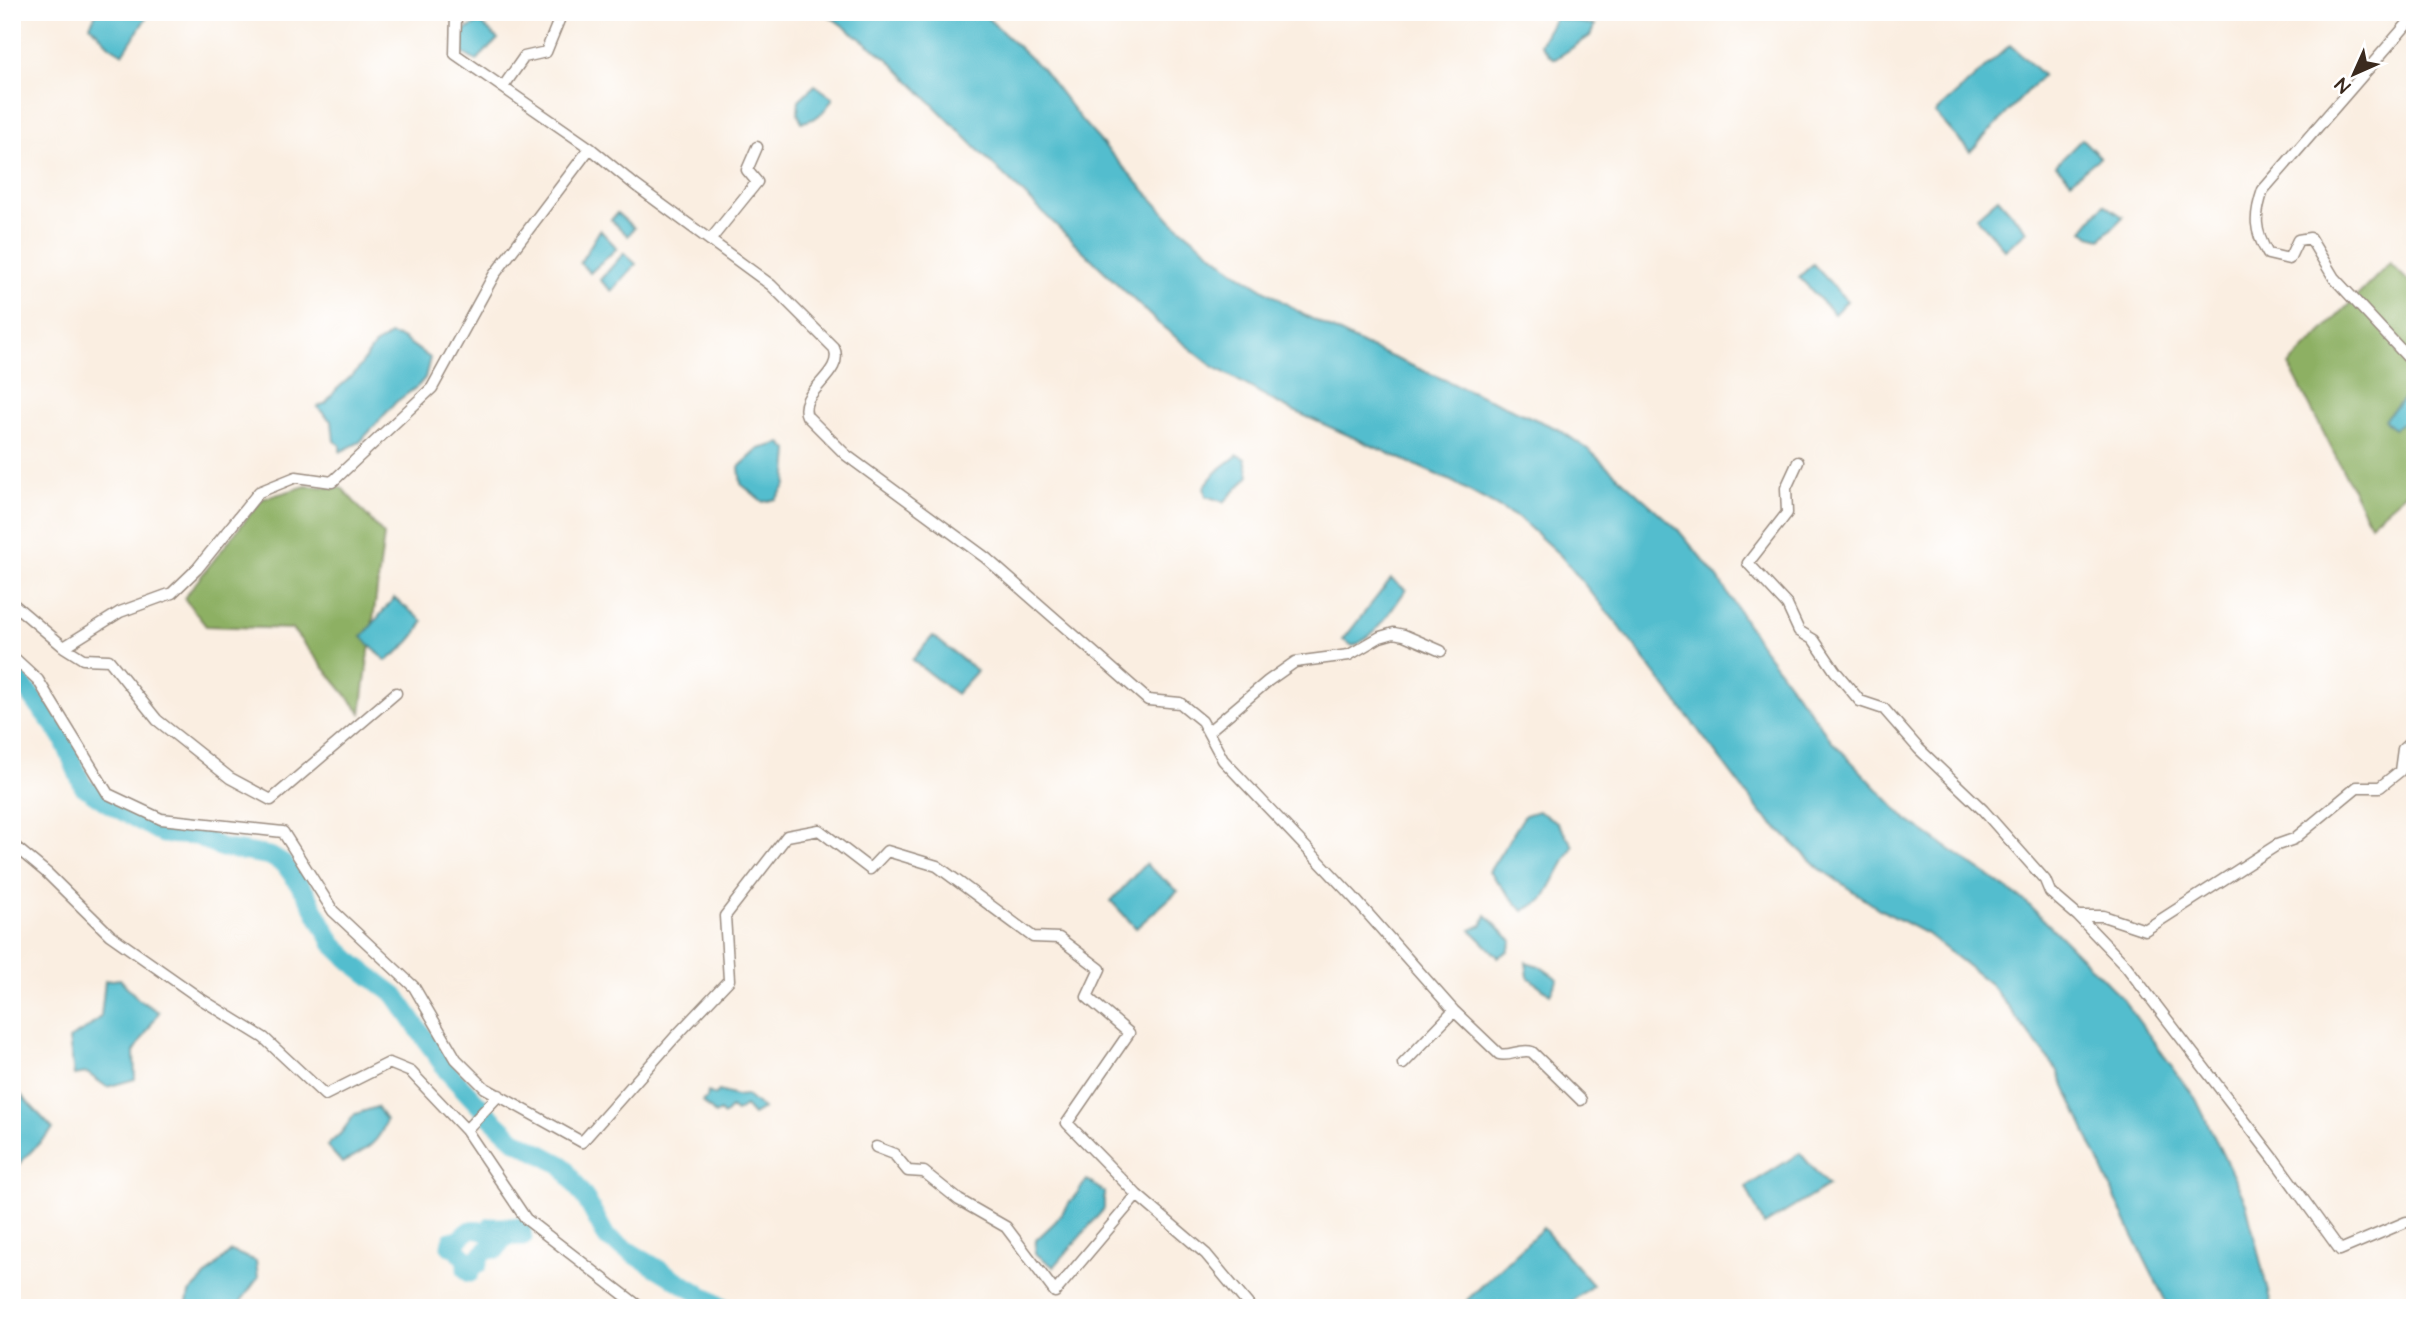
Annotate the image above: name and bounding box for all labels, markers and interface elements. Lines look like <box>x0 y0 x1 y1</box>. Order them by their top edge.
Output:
north arrow <box>2318 38 2388 108</box>
text: N <box>2329 71 2357 99</box>

